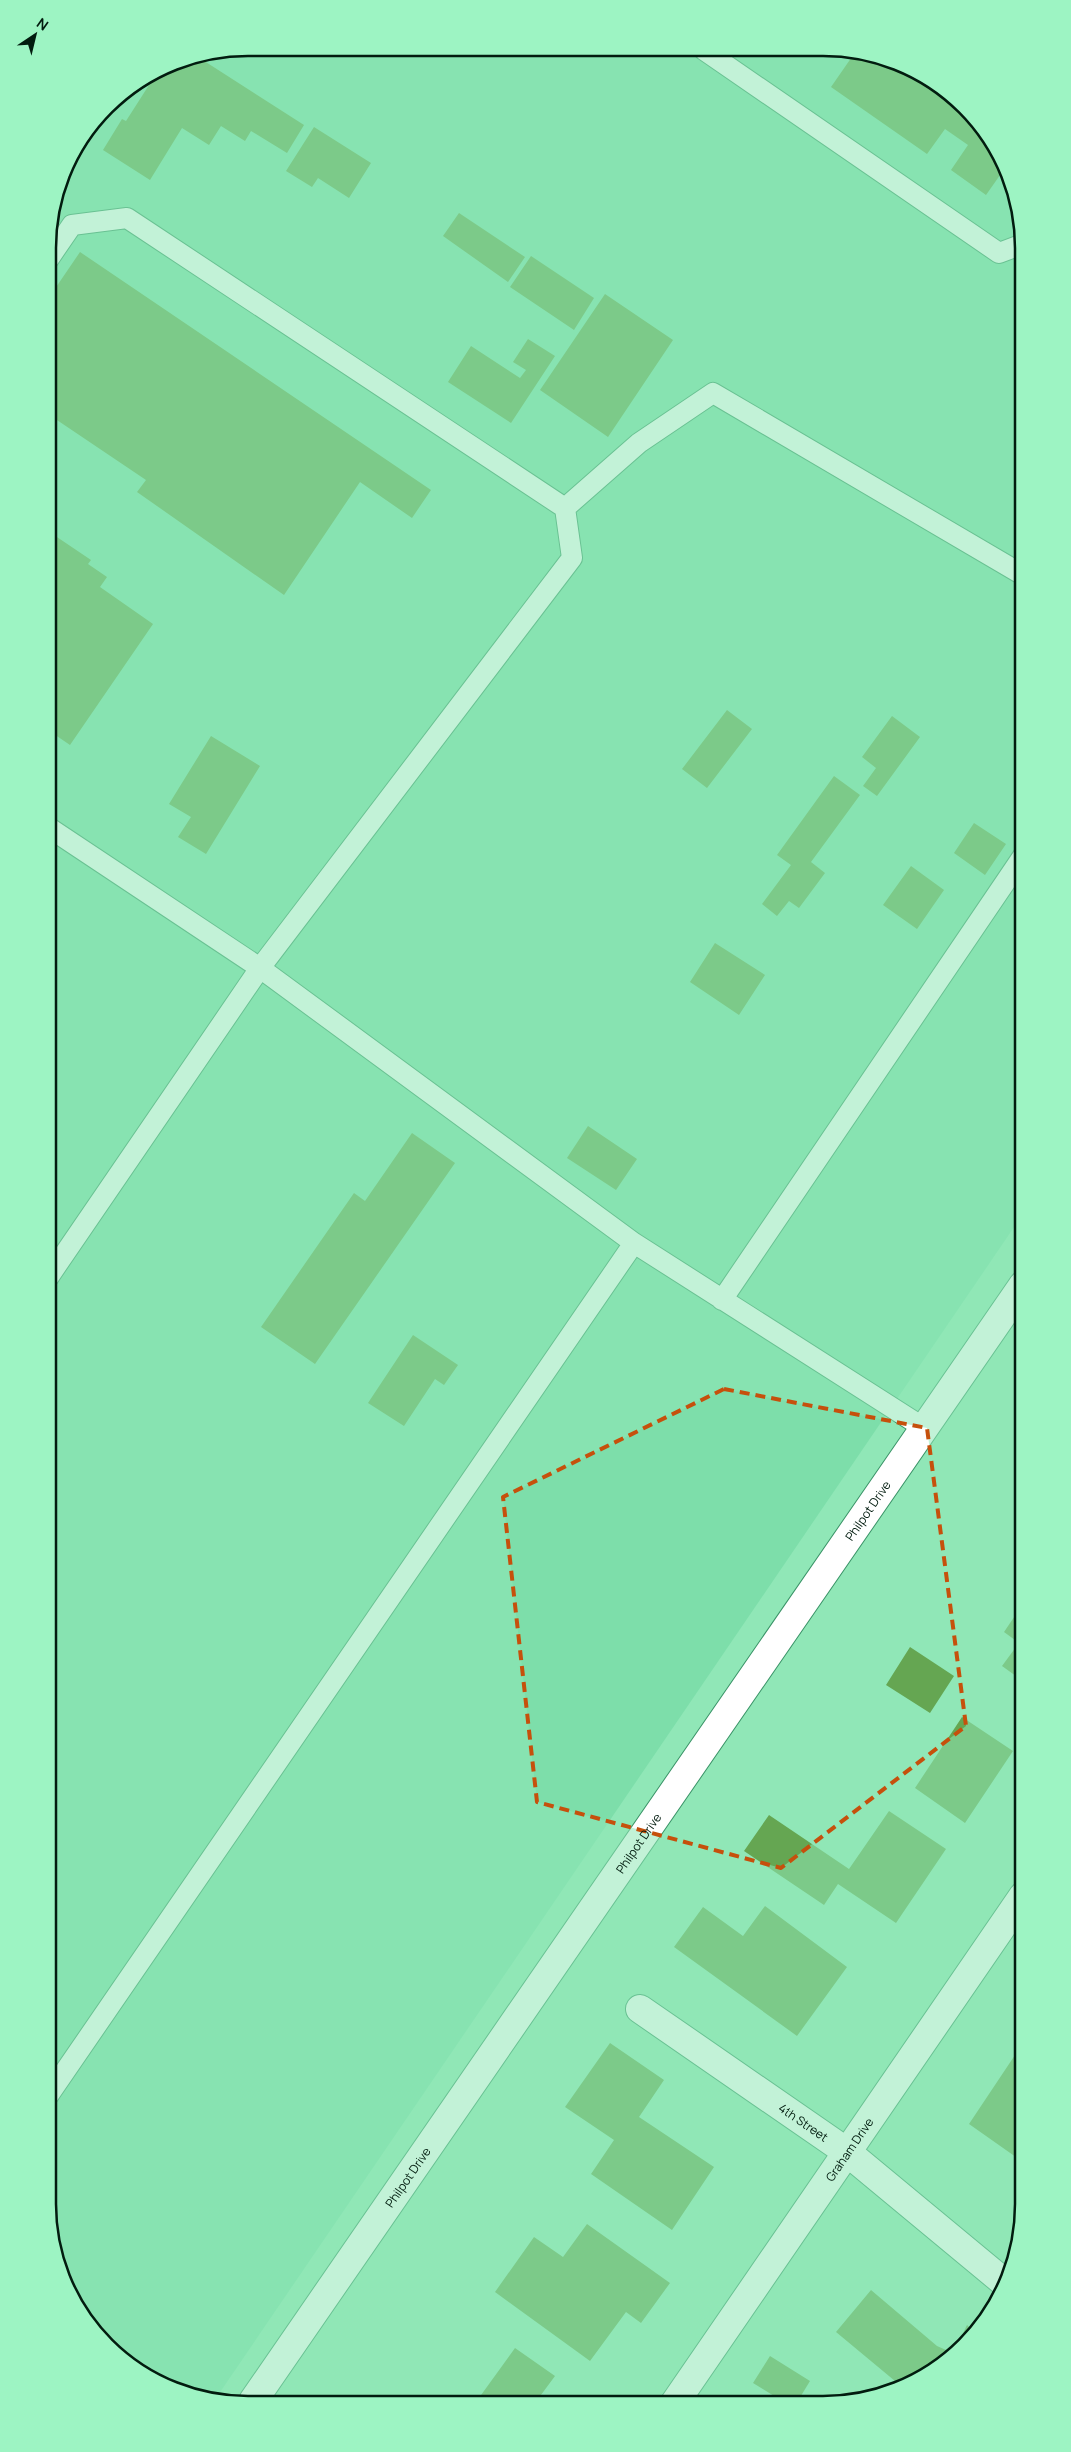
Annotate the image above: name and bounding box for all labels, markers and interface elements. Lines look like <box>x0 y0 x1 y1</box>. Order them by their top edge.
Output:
north arrow <box>10 10 60 60</box>
text: N <box>33 13 52 35</box>
street label: Philpot Drive <box>841 1477 894 1544</box>
street label: Philpot Drive <box>611 1809 665 1876</box>
street label: 4th Street <box>776 2099 832 2145</box>
street label: Graham Drive <box>821 2114 877 2185</box>
street label: Philpot Drive <box>381 2144 434 2211</box>

